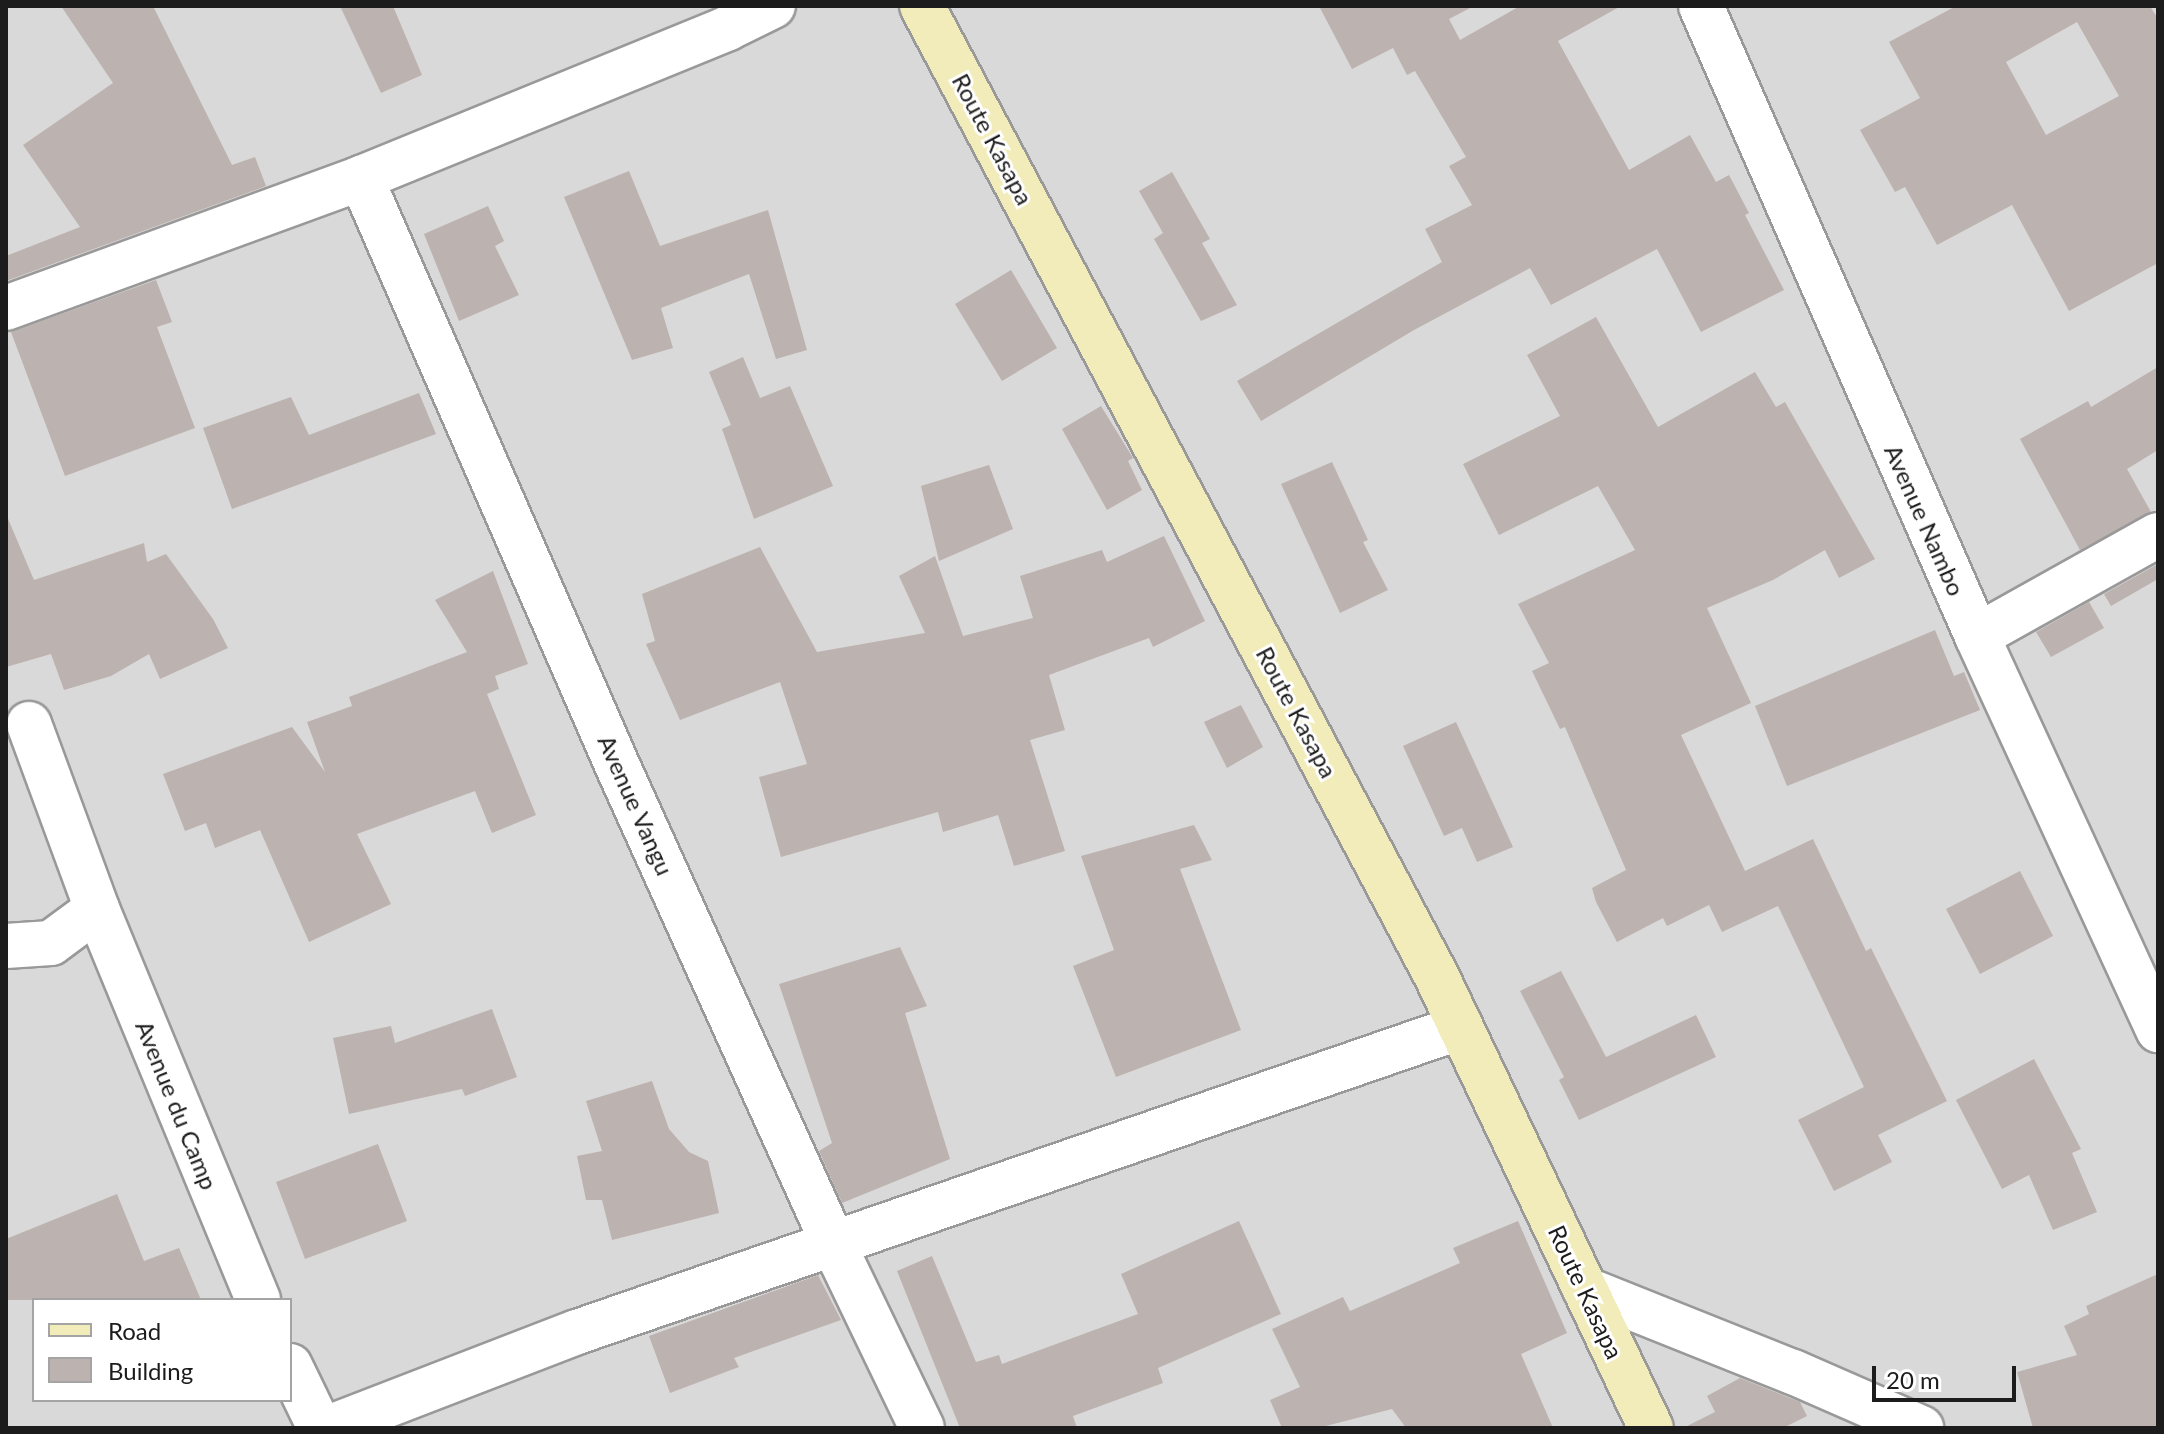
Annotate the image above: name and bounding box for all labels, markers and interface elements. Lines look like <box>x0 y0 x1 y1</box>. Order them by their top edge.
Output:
street label: Route Kasapa <box>946 69 1040 209</box>
street label: Avenue Nambo <box>1879 440 1971 600</box>
street label: Route Kasapa <box>1250 642 1344 782</box>
street label: Avenue Vangu <box>592 730 680 880</box>
street label: Avenue du Camp <box>130 1016 224 1194</box>
street label: Route Kasapa <box>1543 1221 1629 1363</box>
legend <box>32 1298 292 1402</box>
text: Road <box>108 1316 161 1345</box>
scale bar <box>1876 1350 2020 1400</box>
text: Building <box>108 1356 193 1385</box>
text: 20 m <box>1886 1365 1940 1394</box>

